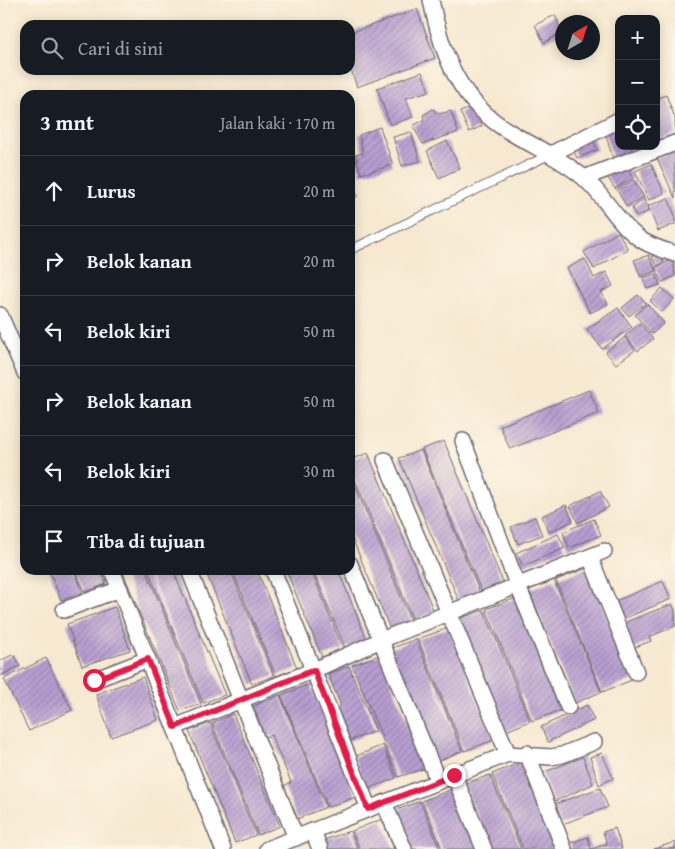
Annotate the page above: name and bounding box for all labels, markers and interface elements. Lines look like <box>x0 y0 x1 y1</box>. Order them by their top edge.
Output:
north arrow <box>555 15 600 60</box>
map controls <box>615 15 660 150</box>
button: + <box>615 15 660 60</box>
search box <box>20 20 355 75</box>
icon: search <box>38 34 66 62</box>
text: Cari di sini <box>78 34 163 62</box>
button: − <box>615 60 660 105</box>
button: locate <box>615 105 660 150</box>
text: 3 mnt <box>40 107 94 138</box>
text: Jalan kaki · 170 m <box>220 111 335 135</box>
icon: ahead <box>40 177 68 205</box>
text: Lurus <box>87 177 136 205</box>
text: 20 m <box>303 179 335 203</box>
icon: right <box>40 247 68 275</box>
text: Belok kanan <box>87 247 192 275</box>
text: 20 m <box>303 249 335 273</box>
icon: left <box>40 317 68 345</box>
text: Belok kiri <box>87 317 170 345</box>
text: 50 m <box>303 319 335 343</box>
icon: right <box>40 387 68 415</box>
text: Belok kanan <box>87 387 192 415</box>
text: 50 m <box>303 389 335 413</box>
icon: left <box>40 457 68 485</box>
text: Belok kiri <box>87 457 170 485</box>
text: 30 m <box>303 459 335 483</box>
icon: arrive <box>40 527 68 555</box>
text: Tiba di tujuan <box>87 527 205 555</box>
route start <box>83 669 106 692</box>
route end <box>443 764 466 787</box>

